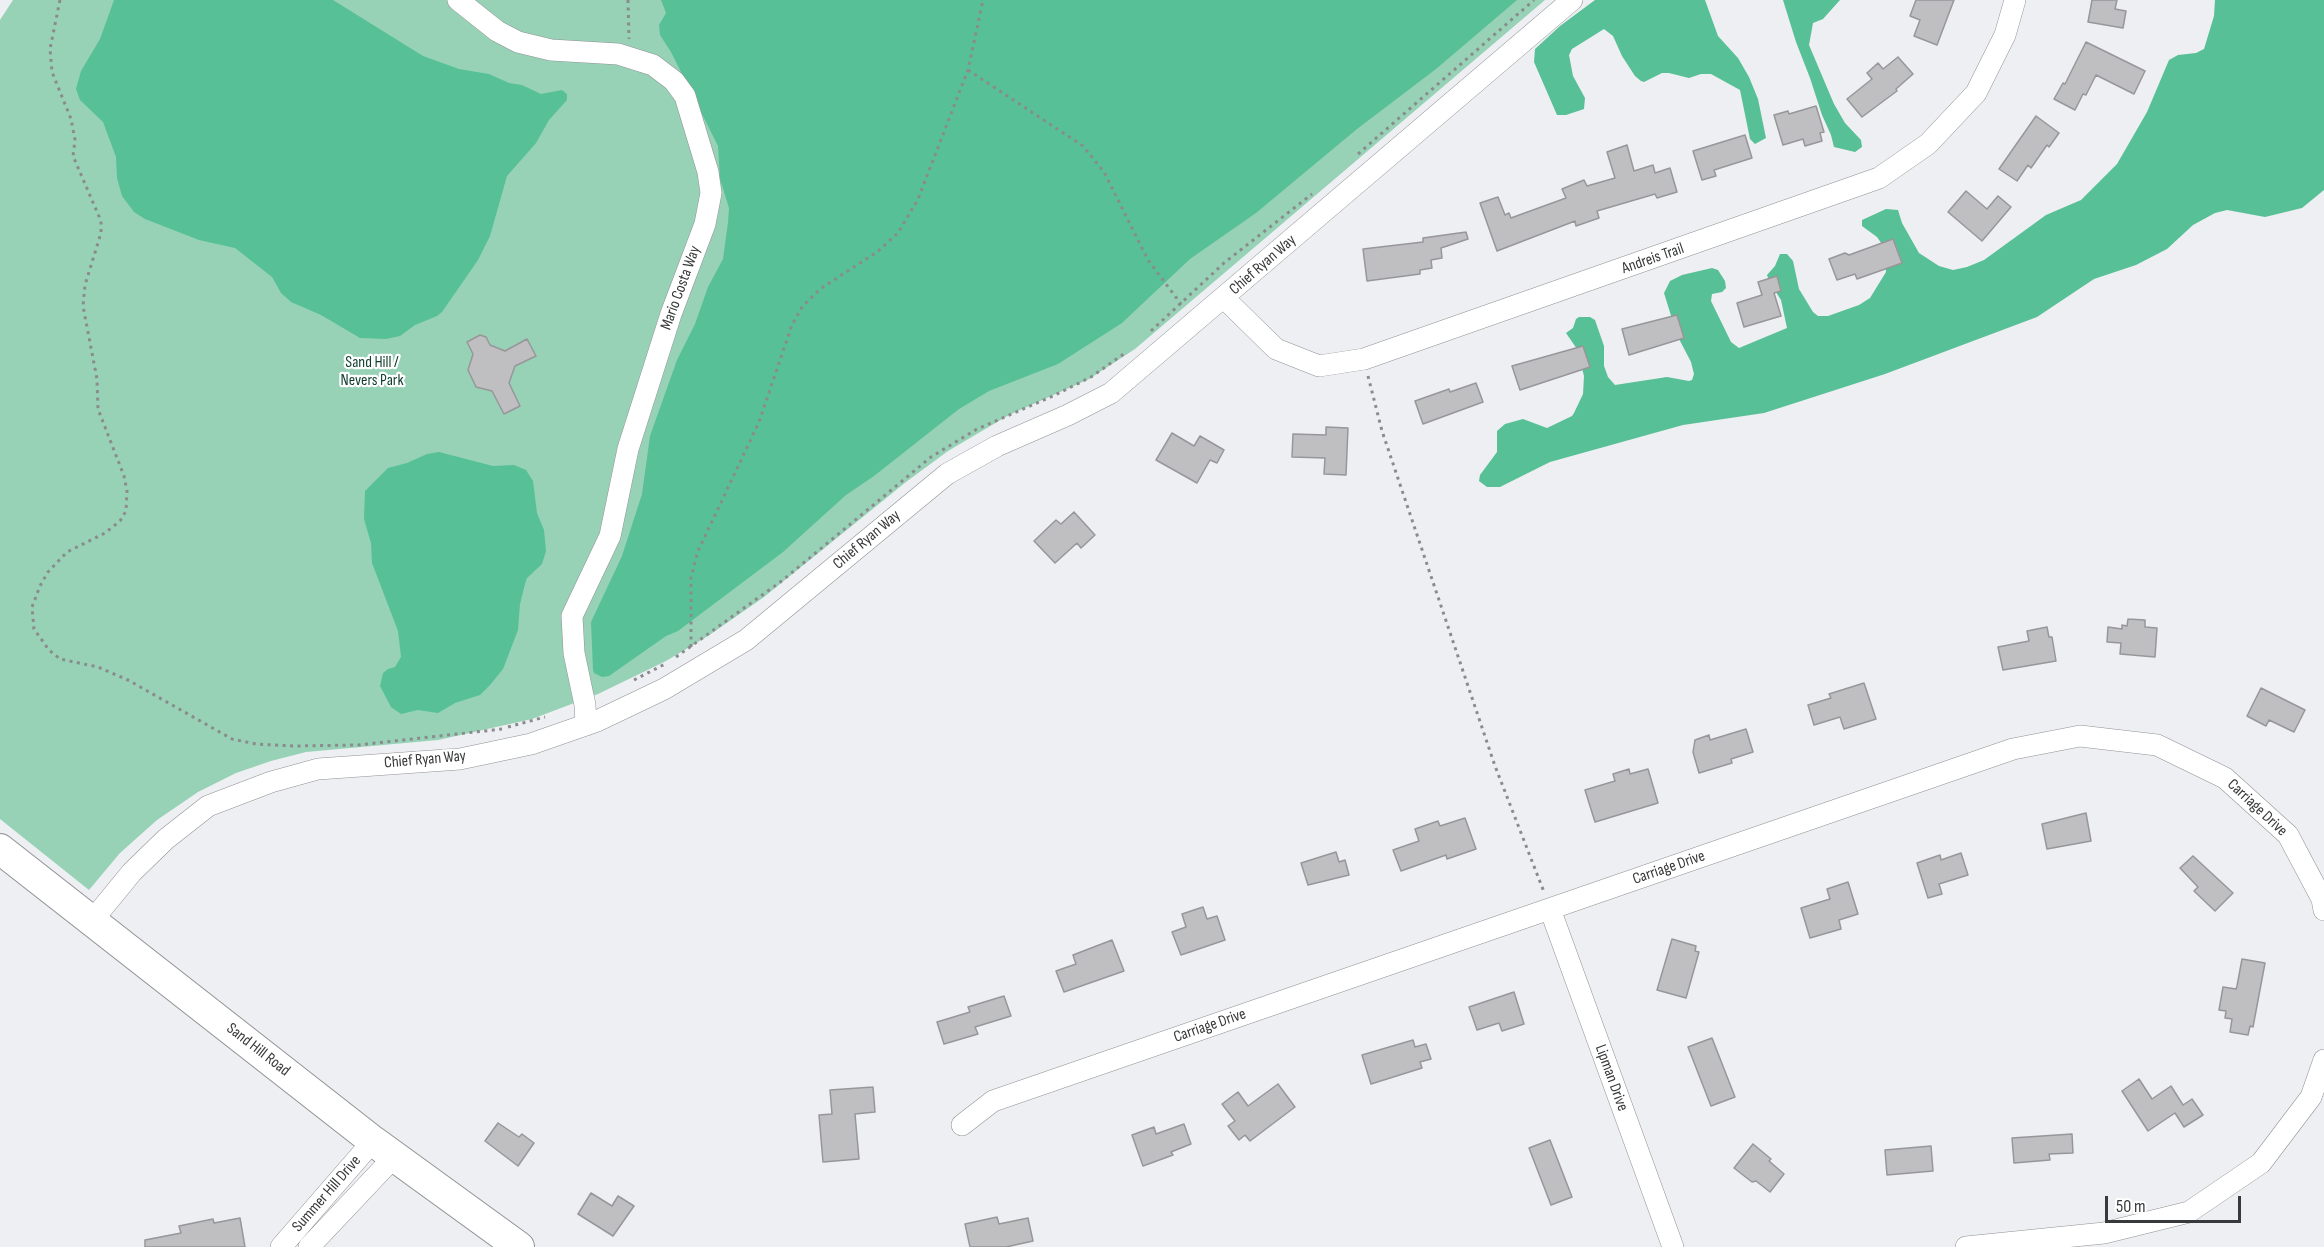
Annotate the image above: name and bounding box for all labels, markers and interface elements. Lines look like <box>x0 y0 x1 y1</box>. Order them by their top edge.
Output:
street label: Chief Ryan Way <box>1226 231 1300 299</box>
street label: Andreis Trail <box>1619 239 1687 279</box>
street label: Mario Costa Way <box>657 243 705 333</box>
park label: Sand Hill / Nevers Park <box>340 353 404 391</box>
street label: Chief Ryan Way <box>829 506 905 574</box>
street label: Chief Ryan Way <box>383 747 467 773</box>
street label: Carriage Drive <box>2223 775 2291 841</box>
street label: Carriage Drive <box>1630 847 1708 889</box>
street label: Carriage Drive <box>1171 1005 1249 1047</box>
street label: Sand Hill Road <box>222 1019 294 1081</box>
street label: Lipman Drive <box>1590 1042 1632 1114</box>
street label: Summer Hill Drive <box>289 1152 365 1236</box>
scale bar <box>2108 1184 2244 1222</box>
text: 50 m <box>2116 1196 2146 1217</box>

